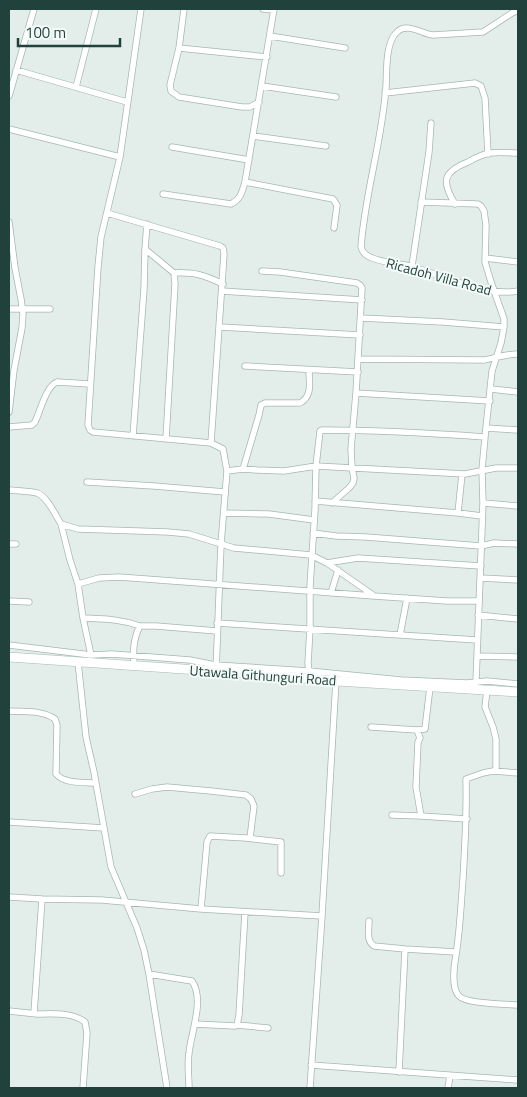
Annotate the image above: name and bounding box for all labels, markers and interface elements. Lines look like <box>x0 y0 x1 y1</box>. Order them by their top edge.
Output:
scale bar <box>18 15 120 47</box>
text: 100 m <box>25 21 66 44</box>
street label: Ricadoh Villa Road <box>384 252 494 300</box>
street label: Utawala Githunguri Road <box>189 659 337 691</box>

